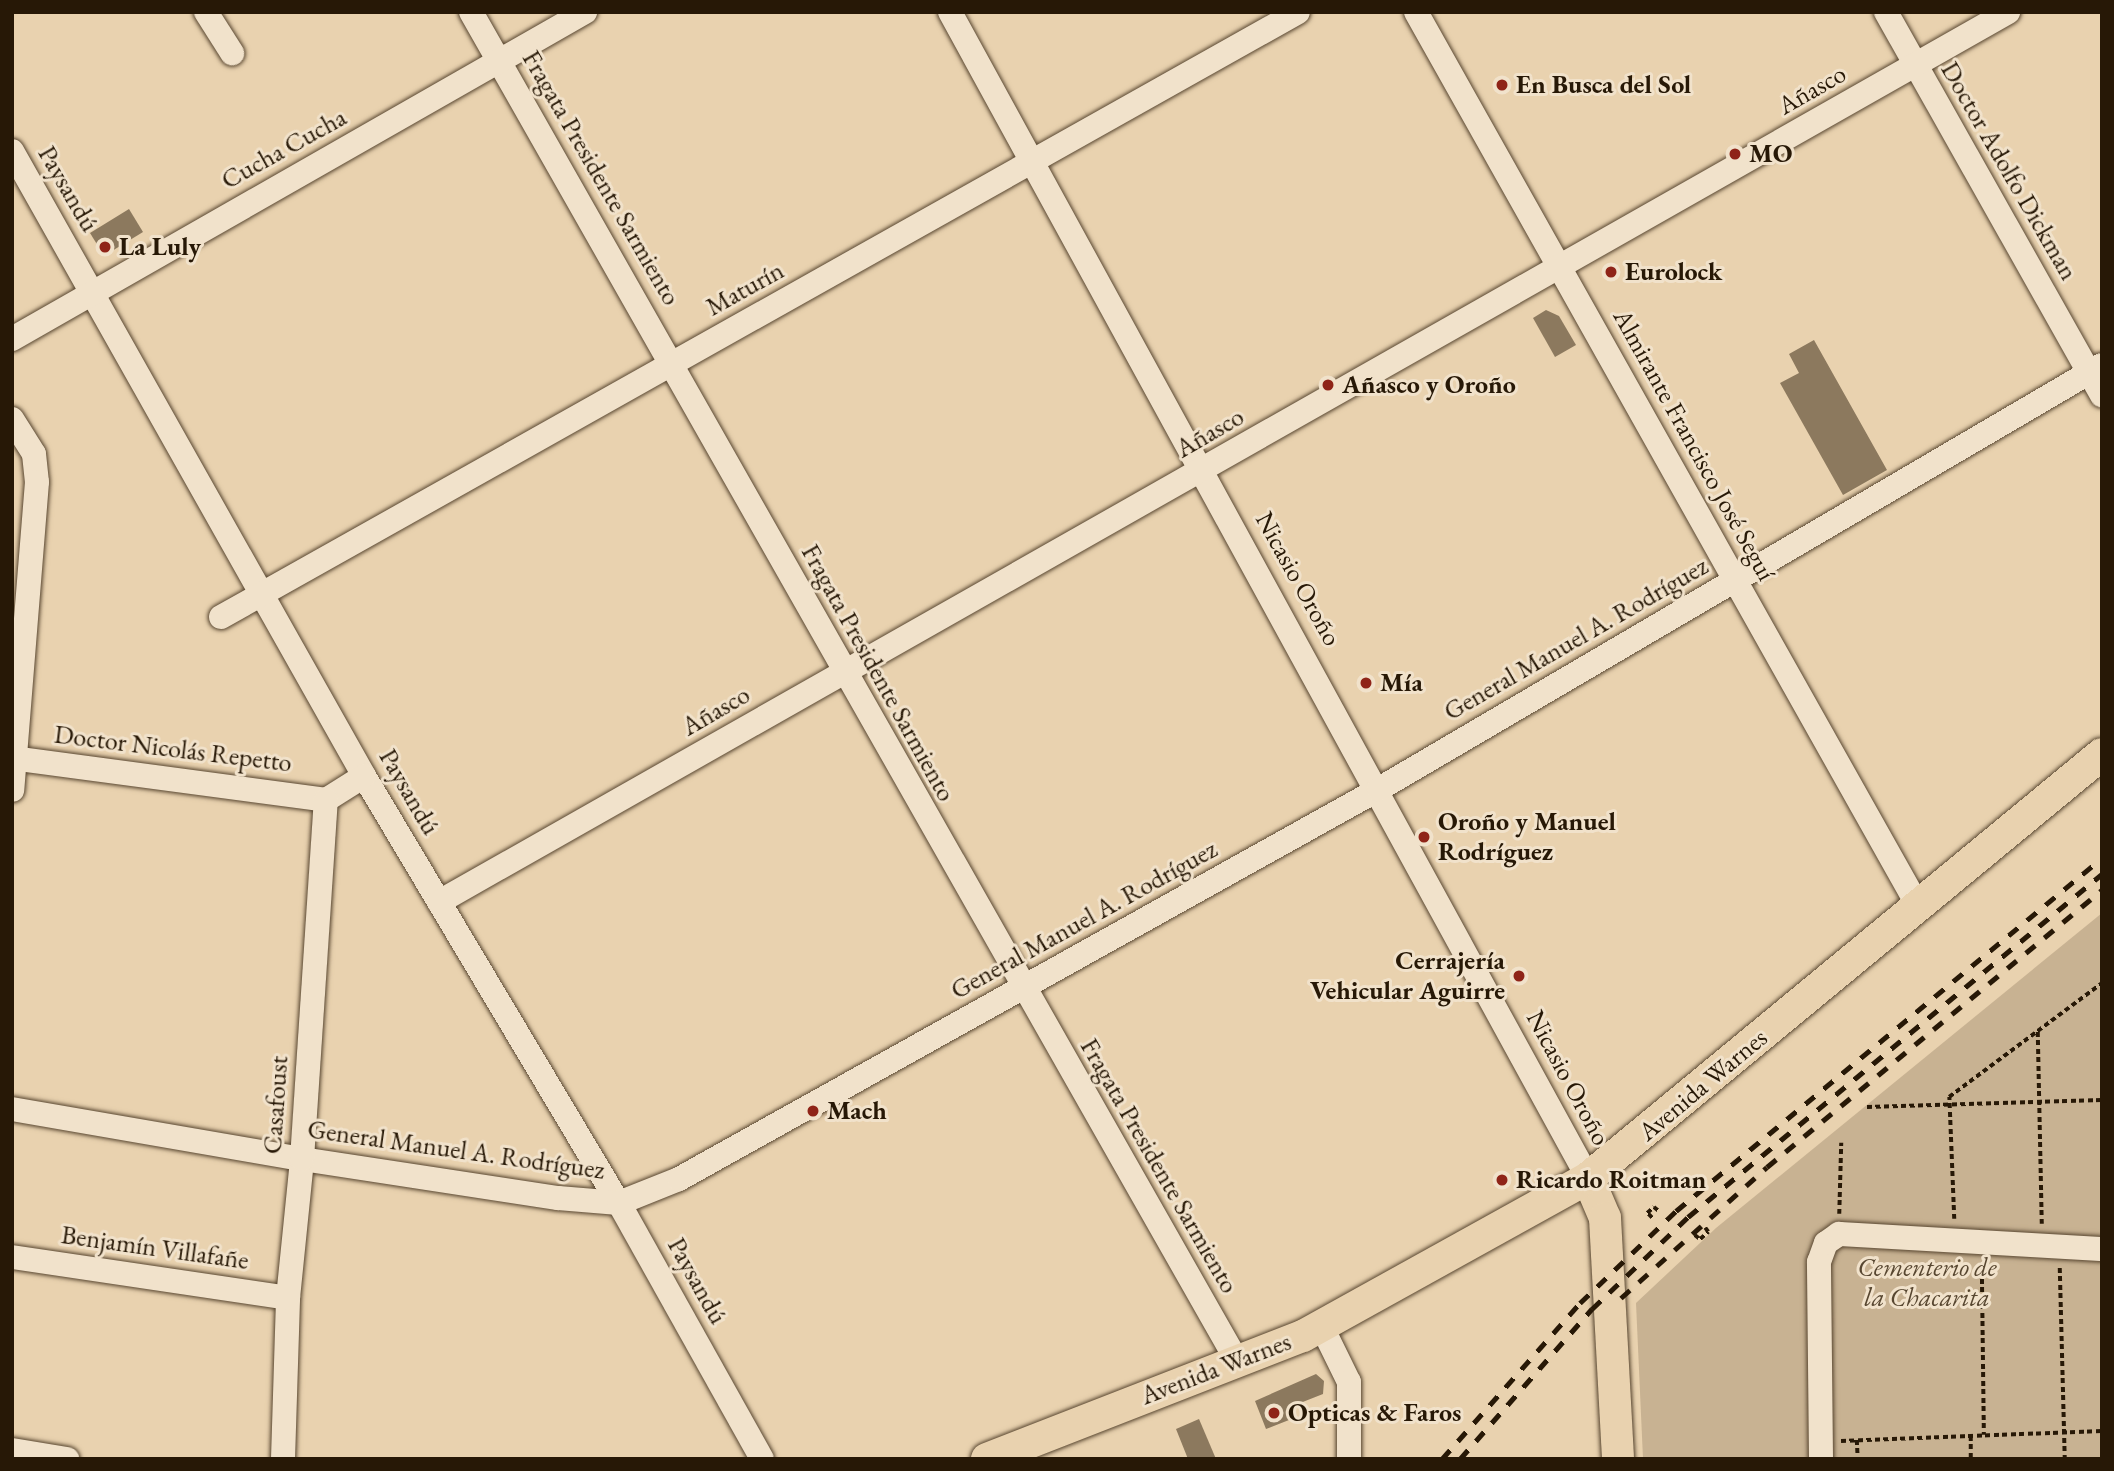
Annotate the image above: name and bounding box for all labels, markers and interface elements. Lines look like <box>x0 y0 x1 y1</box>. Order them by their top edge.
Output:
street label: Fragata Presidente Sarmiento <box>515 45 687 311</box>
street label: Doctor Adolfo Dickman <box>1934 56 2084 286</box>
street label: Añasco <box>1772 58 1852 122</box>
place label: En Busca del Sol <box>1516 69 1691 101</box>
marker: En Busca del Sol <box>1494 77 1510 93</box>
street label: Cucha Cucha <box>216 102 352 196</box>
place label: MO <box>1749 138 1793 170</box>
street label: Paysandú <box>31 141 105 237</box>
marker: MO <box>1727 146 1743 162</box>
place label: La Luly <box>119 231 201 263</box>
marker: La Luly <box>97 239 113 255</box>
street label: Maturín <box>701 255 789 323</box>
place label: Eurolock <box>1625 256 1722 288</box>
marker: Eurolock <box>1603 264 1619 280</box>
street label: Almirante Francisco José Seguí <box>1606 304 1782 586</box>
place label: Añasco y Oroño <box>1342 369 1516 401</box>
marker: Añasco y Oroño <box>1320 377 1336 393</box>
street label: Añasco <box>1170 401 1250 465</box>
street label: Nicasio Oroño <box>1248 507 1348 651</box>
street label: Fragata Presidente Sarmiento <box>794 539 962 807</box>
street label: General Manuel A. Rodríguez <box>1439 551 1713 727</box>
place label: Mía <box>1380 667 1423 699</box>
marker: Mía <box>1358 675 1374 691</box>
street label: Añasco <box>676 679 756 743</box>
street label: Doctor Nicolás Repetto <box>52 719 294 779</box>
street label: Paysandú <box>372 744 446 840</box>
place label: Oroño y Manuel Rodríguez <box>1438 806 1616 868</box>
marker: Oroño y Manuel Rodríguez <box>1416 829 1432 845</box>
street label: General Manuel A. Rodríguez <box>945 834 1223 1006</box>
place label: Cerrajería Vehicular Aguirre <box>1310 945 1505 1006</box>
marker: Cerrajería Vehicular Aguirre <box>1511 968 1527 984</box>
street label: Nicasio Oroño <box>1519 1005 1617 1151</box>
street label: Avenida Warnes <box>1632 1022 1774 1148</box>
street label: Fragata Presidente Sarmiento <box>1073 1033 1245 1299</box>
street label: Casafoust <box>257 1055 295 1155</box>
place label: Mach <box>827 1095 887 1127</box>
marker: Mach <box>805 1103 821 1119</box>
street label: General Manuel A. Rodríguez <box>306 1114 606 1186</box>
place label: Ricardo Roitman <box>1516 1164 1706 1196</box>
marker: Ricardo Roitman <box>1494 1172 1510 1188</box>
street label: Benjamín Villafañe <box>59 1219 251 1277</box>
street label: Paysandú <box>661 1232 733 1330</box>
park label: Cementerio de la Chacarita <box>1857 1252 1997 1314</box>
street label: Avenida Warnes <box>1136 1326 1296 1412</box>
place label: Opticas & Faros <box>1288 1397 1461 1429</box>
marker: Opticas & Faros <box>1266 1405 1282 1421</box>

